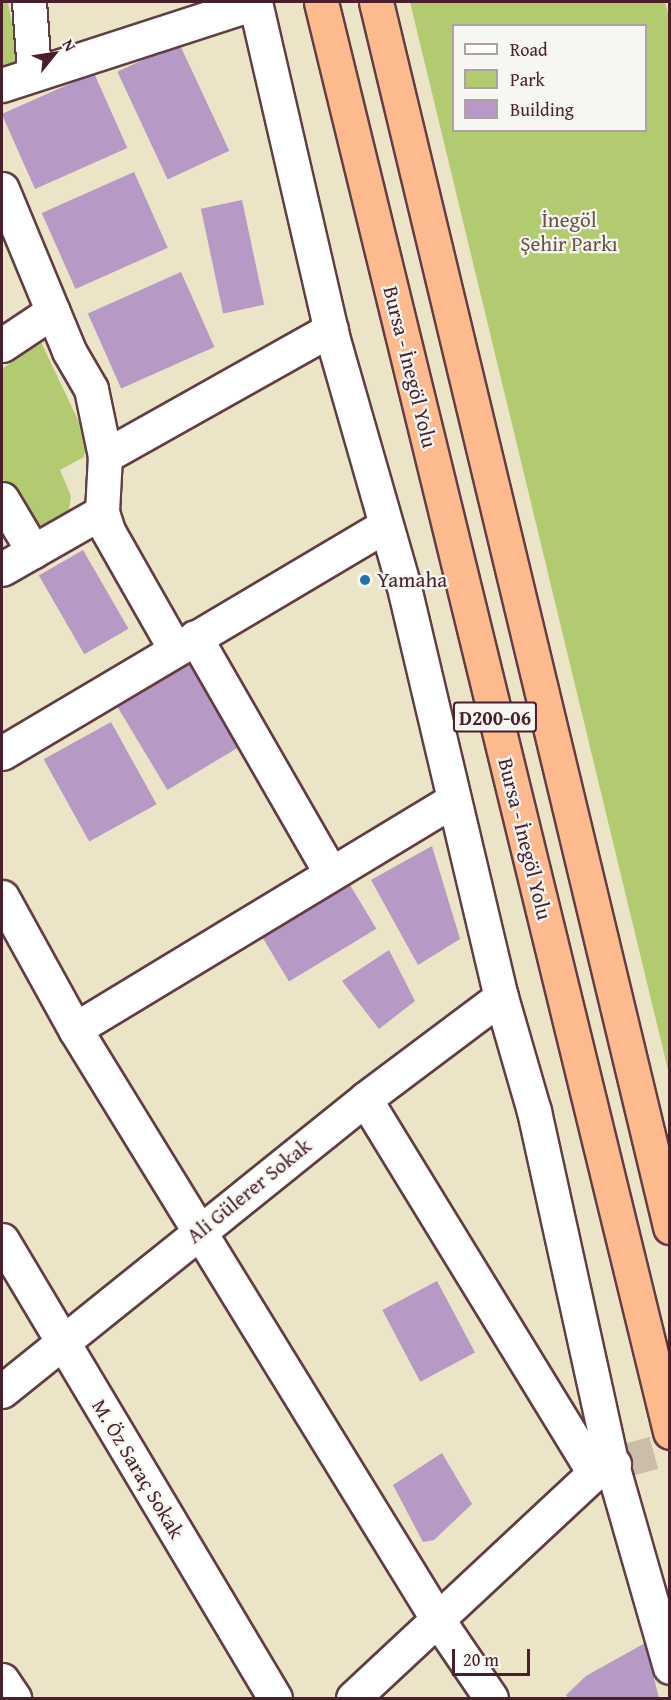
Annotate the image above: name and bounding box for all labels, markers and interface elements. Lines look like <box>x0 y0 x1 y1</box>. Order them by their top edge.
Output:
north arrow <box>24 24 84 84</box>
legend <box>452 24 647 132</box>
text: N <box>57 34 83 56</box>
text: Road <box>510 36 548 63</box>
text: Park <box>510 66 545 93</box>
text: Building <box>510 96 574 123</box>
park label: İnegöl Şehir Parkı <box>520 207 618 257</box>
street label: Bursa - İnegöl Yolu <box>378 284 442 450</box>
place label: Yamaha <box>377 567 447 593</box>
marker: Yamaha <box>358 573 372 587</box>
road number: D200-06 <box>452 700 538 734</box>
street label: Bursa - İnegöl Yolu <box>493 756 557 922</box>
street label: Ali Gülerer Sokak <box>182 1133 316 1249</box>
street label: M. Öz Saraç Sokak <box>86 1395 190 1543</box>
scale bar <box>455 1637 533 1675</box>
text: 20 m <box>463 1646 499 1673</box>

